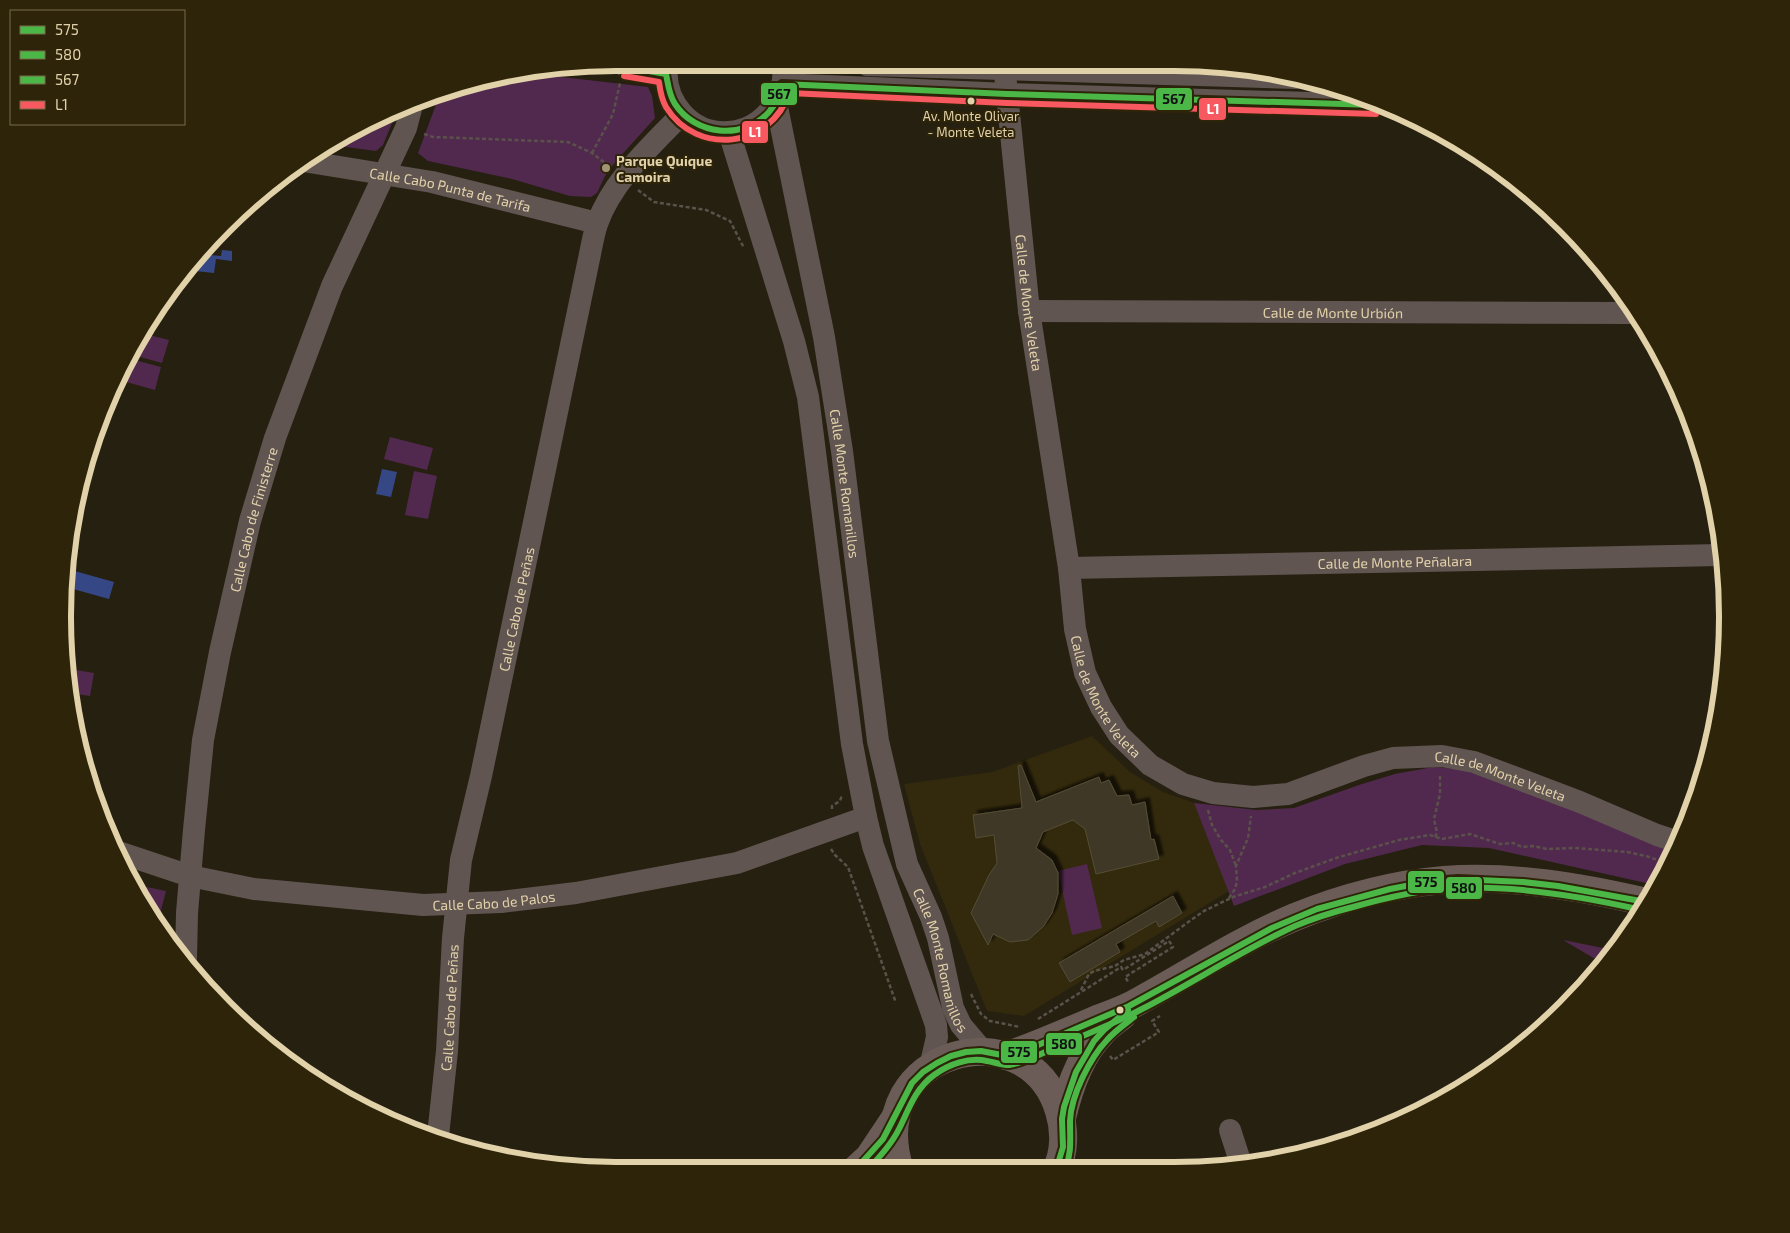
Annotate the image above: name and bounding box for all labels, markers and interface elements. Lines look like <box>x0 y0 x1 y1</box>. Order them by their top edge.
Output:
legend <box>10 10 185 125</box>
text: 575 <box>55 20 79 38</box>
text: 580 <box>55 45 81 63</box>
text: 567 <box>55 70 80 88</box>
line badge: 567 <box>760 82 798 106</box>
text: 567 <box>767 85 791 102</box>
line badge: 567 <box>1155 87 1193 111</box>
text: 567 <box>1162 90 1186 107</box>
text: L1 <box>55 95 68 113</box>
marker: Av. Monte Olivar - Monte Veleta <box>966 96 976 106</box>
line badge: L1 <box>1198 97 1227 121</box>
text: L1 <box>1207 100 1219 117</box>
place label: Av. Monte Olivar - Monte Veleta <box>923 108 1019 140</box>
line badge: L1 <box>741 120 769 144</box>
text: L1 <box>749 123 761 140</box>
place label: Parque Quique Camoira <box>616 152 712 185</box>
marker: Parque Quique Camoira <box>600 162 612 174</box>
street label: Calle Cabo Punta de Tarifa <box>368 163 533 215</box>
street label: Calle de Monte Veleta <box>1013 233 1047 372</box>
street label: Calle de Monte Urbión <box>1263 303 1403 321</box>
street label: Calle Monte Romanillos <box>827 408 864 559</box>
street label: Calle Cabo de Finisterre <box>226 445 280 594</box>
street label: Calle Cabo de Peñas <box>495 545 537 673</box>
street label: Calle de Monte Peñalara <box>1318 551 1472 572</box>
street label: Calle de Monte Veleta <box>1068 633 1145 761</box>
street label: Calle de Monte Veleta <box>1434 747 1568 804</box>
line badge: 575 <box>1407 870 1445 894</box>
text: 575 <box>1415 873 1438 890</box>
line badge: 580 <box>1445 876 1483 900</box>
text: 580 <box>1451 879 1477 896</box>
street label: Calle Monte Romanillos <box>910 885 972 1036</box>
street label: Calle Cabo de Palos <box>432 887 556 913</box>
street label: Calle Cabo de Peñas <box>436 944 461 1072</box>
unlabelled marker <box>1115 1005 1125 1015</box>
line badge: 580 <box>1045 1032 1083 1056</box>
text: 580 <box>1051 1035 1077 1052</box>
line badge: 575 <box>1000 1040 1038 1064</box>
text: 575 <box>1008 1043 1031 1060</box>

